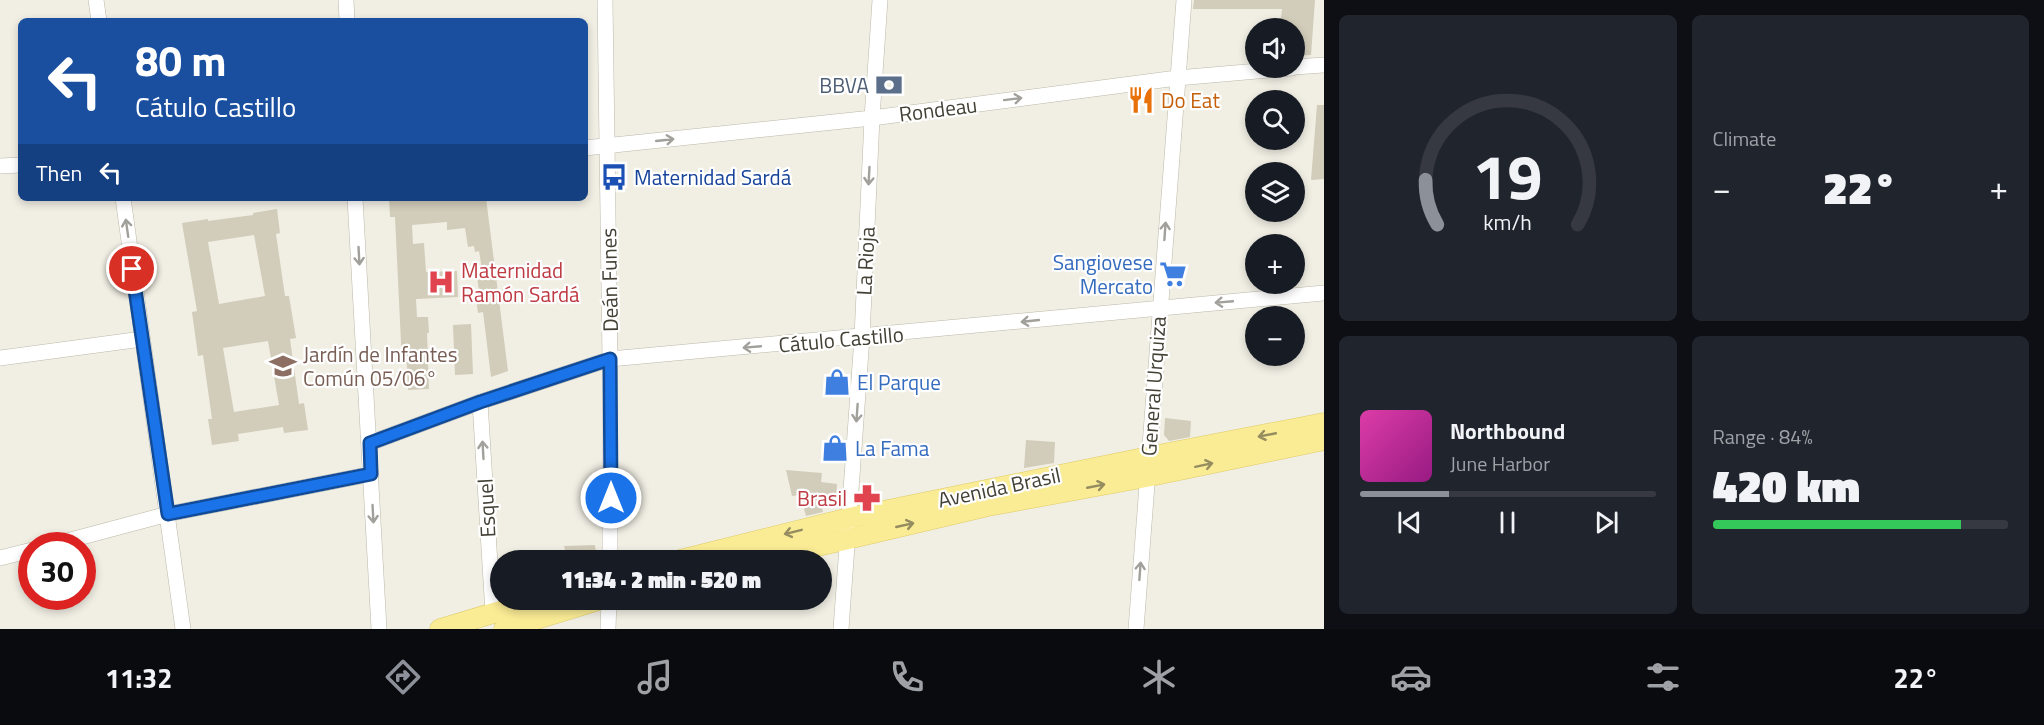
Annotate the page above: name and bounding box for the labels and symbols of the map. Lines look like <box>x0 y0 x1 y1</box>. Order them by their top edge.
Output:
place label: BBVA <box>819 69 869 101</box>
bank icon: BBVA <box>874 70 904 100</box>
place label: Do Eat <box>1161 84 1220 116</box>
restaurant icon: Do Eat <box>1126 85 1156 115</box>
street label: Rondeau <box>897 88 979 130</box>
one-way arrow <box>1003 93 1023 104</box>
one-way arrow <box>655 134 675 145</box>
place label: Maternidad Sardá <box>634 161 792 193</box>
bus stop icon: Maternidad Sardá <box>599 162 629 192</box>
one-way arrow <box>864 166 875 186</box>
one-way arrow <box>121 218 132 238</box>
one-way arrow <box>1160 221 1171 241</box>
street label: La Rioja <box>847 225 883 296</box>
street label: Deán Funes <box>592 228 626 332</box>
pin <box>106 243 157 294</box>
one-way arrow <box>354 246 365 266</box>
place label: Sangiovese Mercato <box>1053 246 1153 302</box>
place label: Maternidad Ramón Sardá <box>461 254 580 310</box>
supermarket icon: Sangiovese Mercato <box>1158 259 1188 289</box>
hospital icon: Maternidad Ramón Sardá <box>426 267 456 297</box>
one-way arrow <box>1214 297 1234 308</box>
street label: General Urquiza <box>1132 315 1174 457</box>
one-way arrow <box>1020 316 1040 327</box>
street label: Cátulo Castillo <box>777 318 905 360</box>
place label: Jardín de Infantes Común 05/06° <box>303 338 457 394</box>
one-way arrow <box>743 342 762 353</box>
school or university icon: Jardín de Infantes Común 05/06° <box>268 351 298 381</box>
place label: El Parque <box>857 366 941 398</box>
shop icon: El Parque <box>822 367 852 397</box>
one-way arrow <box>851 402 862 422</box>
one-way arrow <box>1257 430 1277 441</box>
place label: La Fama <box>855 432 930 464</box>
shop icon: La Fama <box>820 433 850 463</box>
one-way arrow <box>477 440 488 460</box>
street label: Avenida Brasil <box>935 458 1063 516</box>
one-way arrow <box>1193 459 1213 470</box>
position arrow <box>579 466 643 530</box>
street label: Esquel <box>468 478 504 538</box>
one-way arrow <box>1085 481 1105 492</box>
place label: Brasil <box>797 482 847 514</box>
pharmacy icon: Brasil <box>852 483 882 513</box>
one-way arrow <box>368 504 379 523</box>
one-way arrow <box>895 519 914 531</box>
one-way arrow <box>783 527 802 538</box>
speed limit sign: 30 <box>18 532 96 610</box>
one-way arrow <box>1135 561 1146 581</box>

